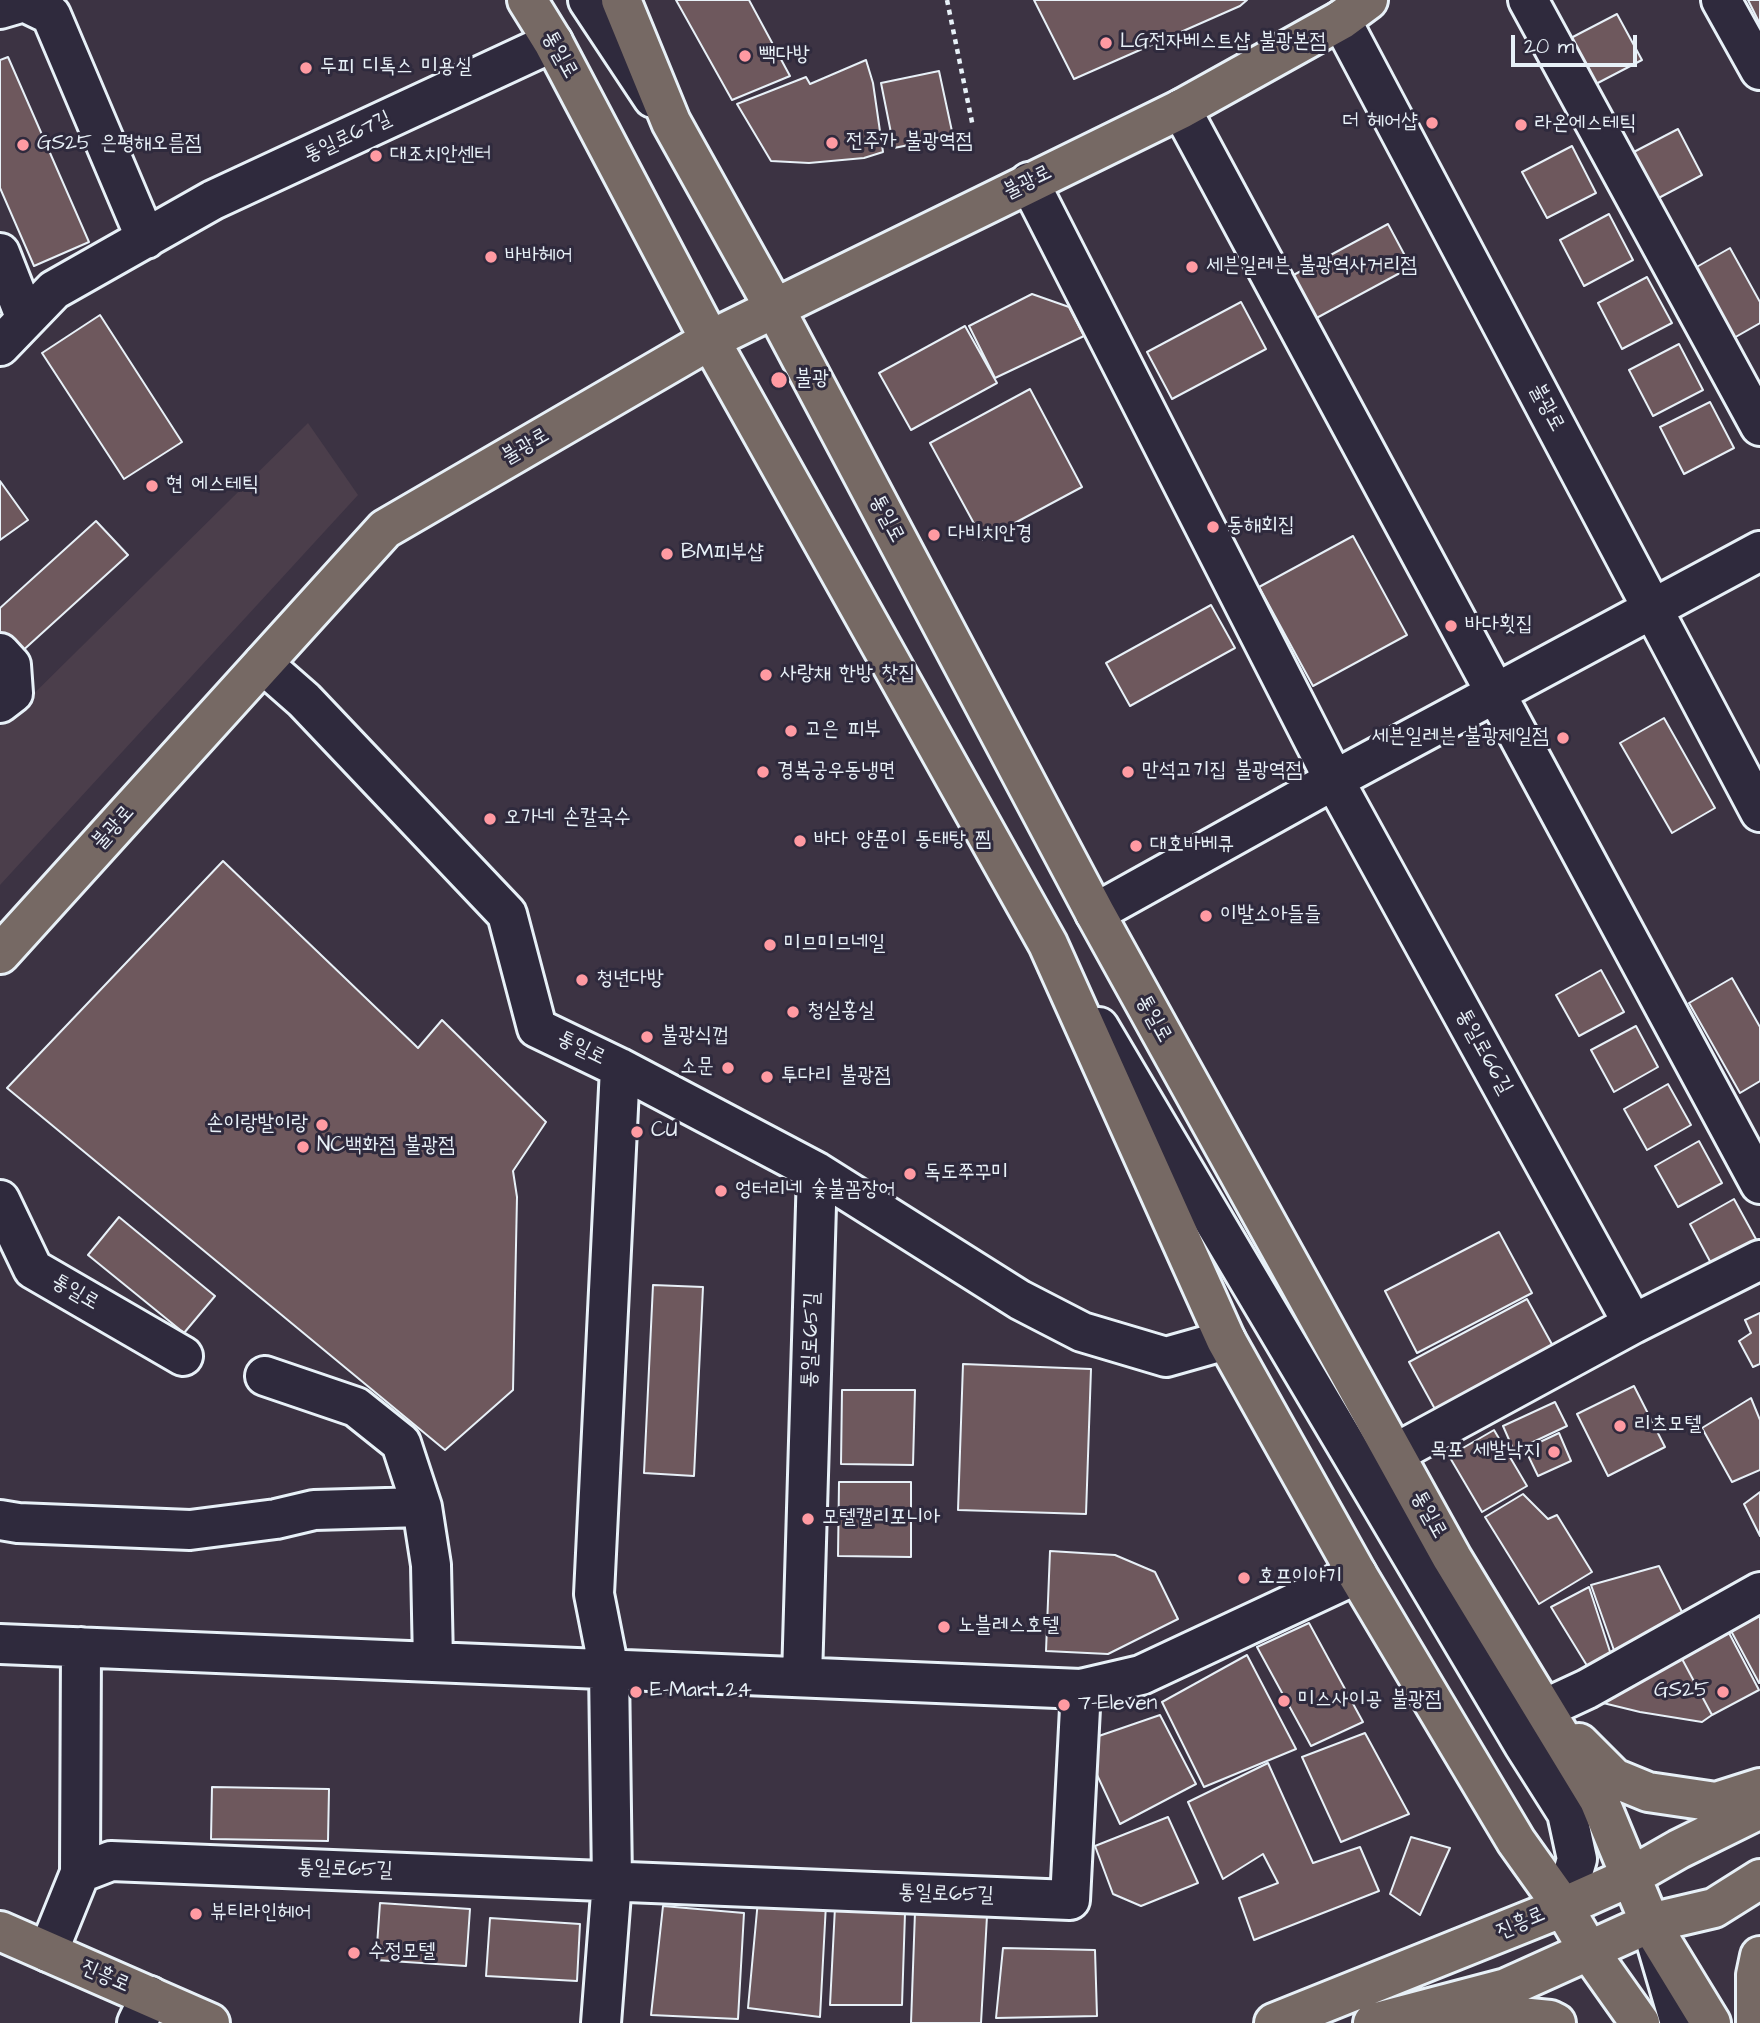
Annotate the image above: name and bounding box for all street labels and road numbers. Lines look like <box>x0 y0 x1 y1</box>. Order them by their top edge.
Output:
street label: 통일로 <box>536 27 582 83</box>
street label: 통일로67길 <box>300 107 396 169</box>
street label: 불광로 <box>1000 161 1056 205</box>
street label: 불광로 <box>1523 380 1569 436</box>
street label: 불광로 <box>498 423 554 471</box>
street label: 통일로 <box>863 491 909 547</box>
street label: 불광로 <box>88 801 140 855</box>
street label: 통일로 <box>1130 991 1176 1047</box>
street label: 통일로66길 <box>1449 1005 1517 1099</box>
street label: 통일로 <box>553 1027 609 1071</box>
street label: 통일로 <box>47 1269 103 1317</box>
street label: 통일로65길 <box>798 1292 826 1388</box>
street label: 통일로 <box>1405 1487 1451 1543</box>
street label: 통일로65길 <box>297 1856 393 1884</box>
street label: 통일로65길 <box>898 1881 994 1909</box>
street label: 진흥로 <box>1493 1902 1549 1946</box>
street label: 진흥로 <box>77 1955 133 1999</box>

